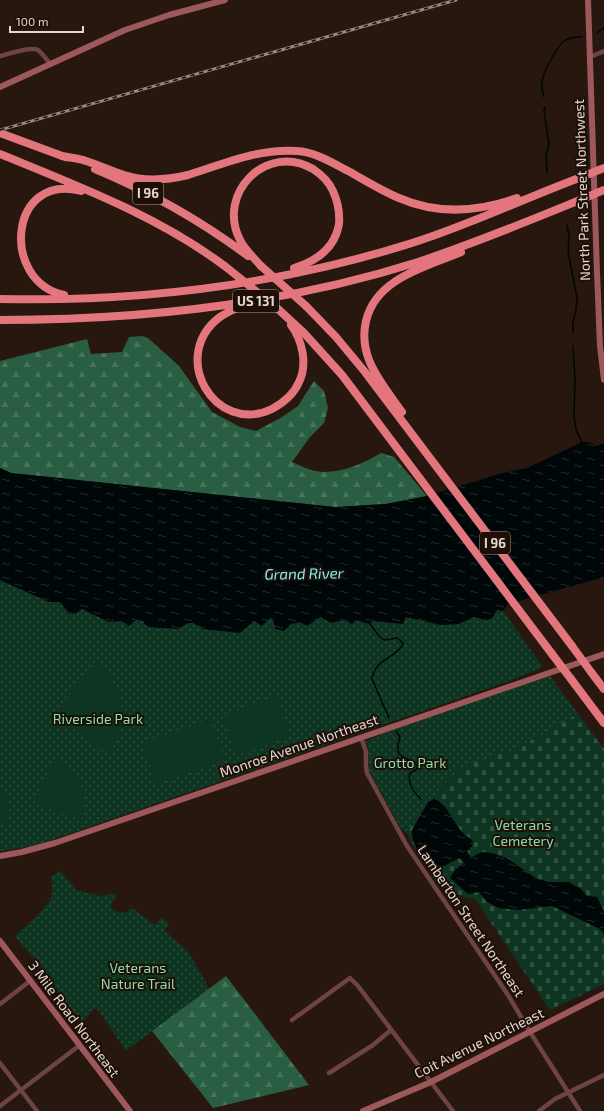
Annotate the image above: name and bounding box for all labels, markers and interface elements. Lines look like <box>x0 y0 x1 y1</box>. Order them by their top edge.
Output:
scale bar <box>10 8 83 34</box>
text: 100 m <box>16 14 48 28</box>
street label: North Park Street Northwest <box>570 99 593 281</box>
road number: I 96 <box>133 182 163 204</box>
road number: US 131 <box>233 290 279 312</box>
road number: I 96 <box>480 532 510 554</box>
water label: Grand River <box>264 563 345 583</box>
park label: Riverside Park <box>53 710 143 727</box>
street label: Monroe Avenue Northeast <box>217 710 380 781</box>
park label: Grotto Park <box>374 754 446 771</box>
park label: Veterans Cemetery <box>492 816 554 849</box>
street label: Lamberton Street Northeast <box>414 842 529 1000</box>
street label: 3 Mile Road Northeast <box>25 957 124 1080</box>
park label: Veterans Nature Trail <box>101 959 176 992</box>
street label: Coit Avenue Northeast <box>411 1004 546 1081</box>

